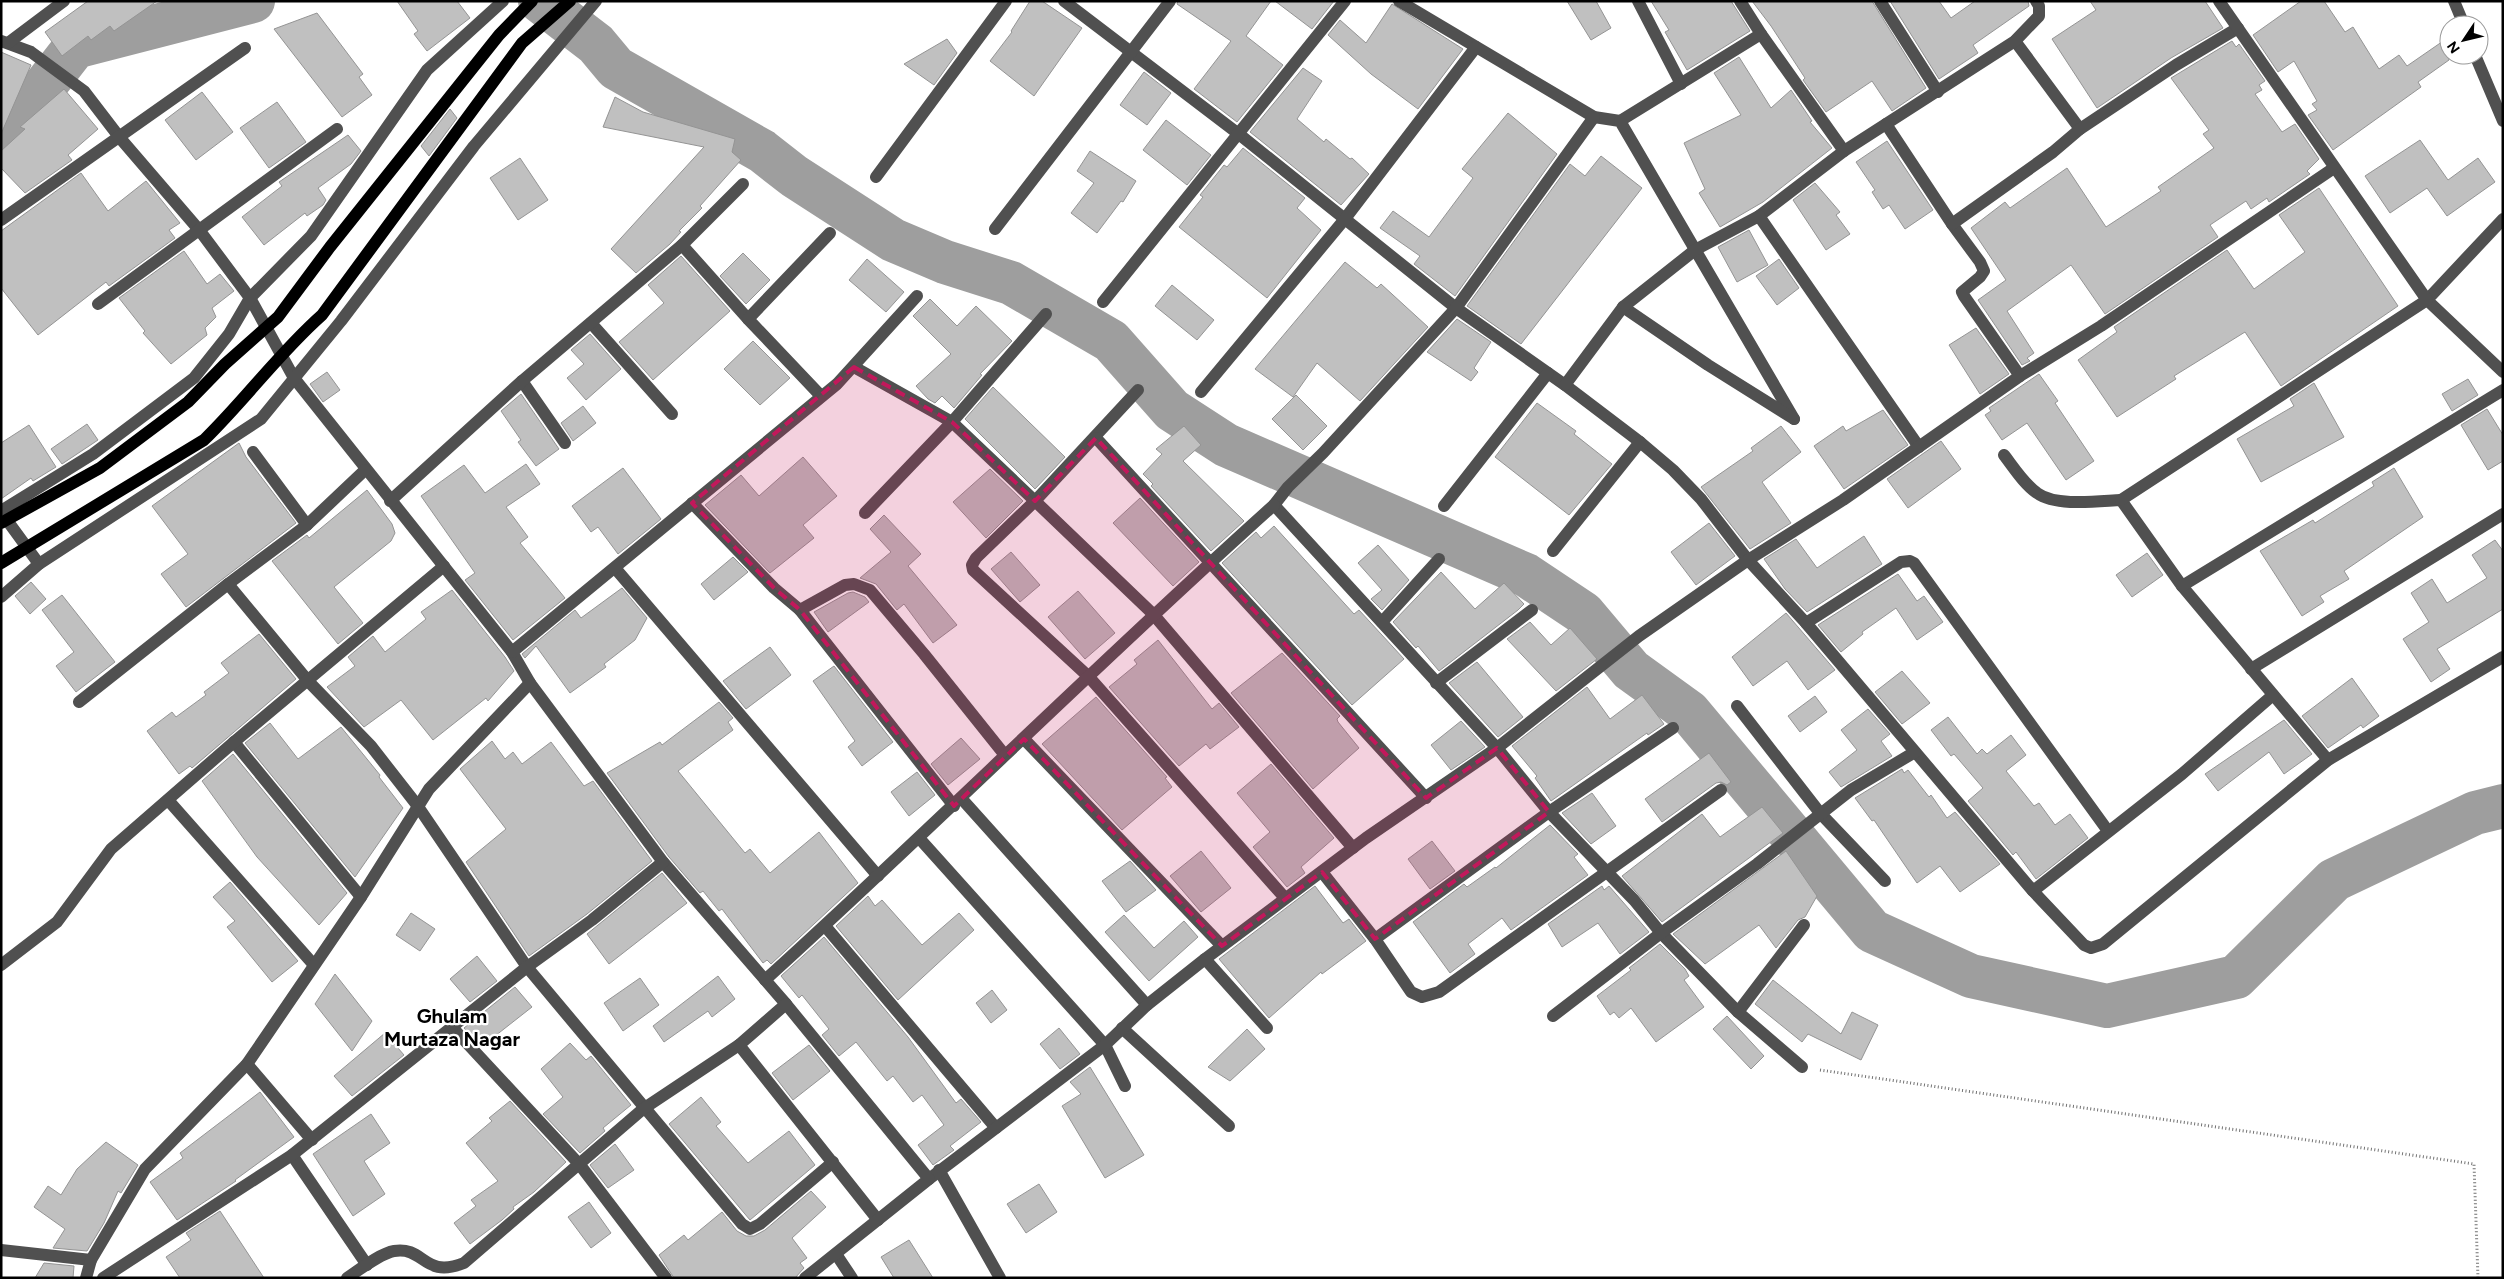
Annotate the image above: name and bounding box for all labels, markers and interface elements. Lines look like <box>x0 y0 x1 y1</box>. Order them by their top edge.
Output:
north arrow <box>2439 15 2489 65</box>
text: N <box>2444 38 2464 56</box>
district label: Ghulam Murtaza Nagar <box>384 1004 520 1051</box>

